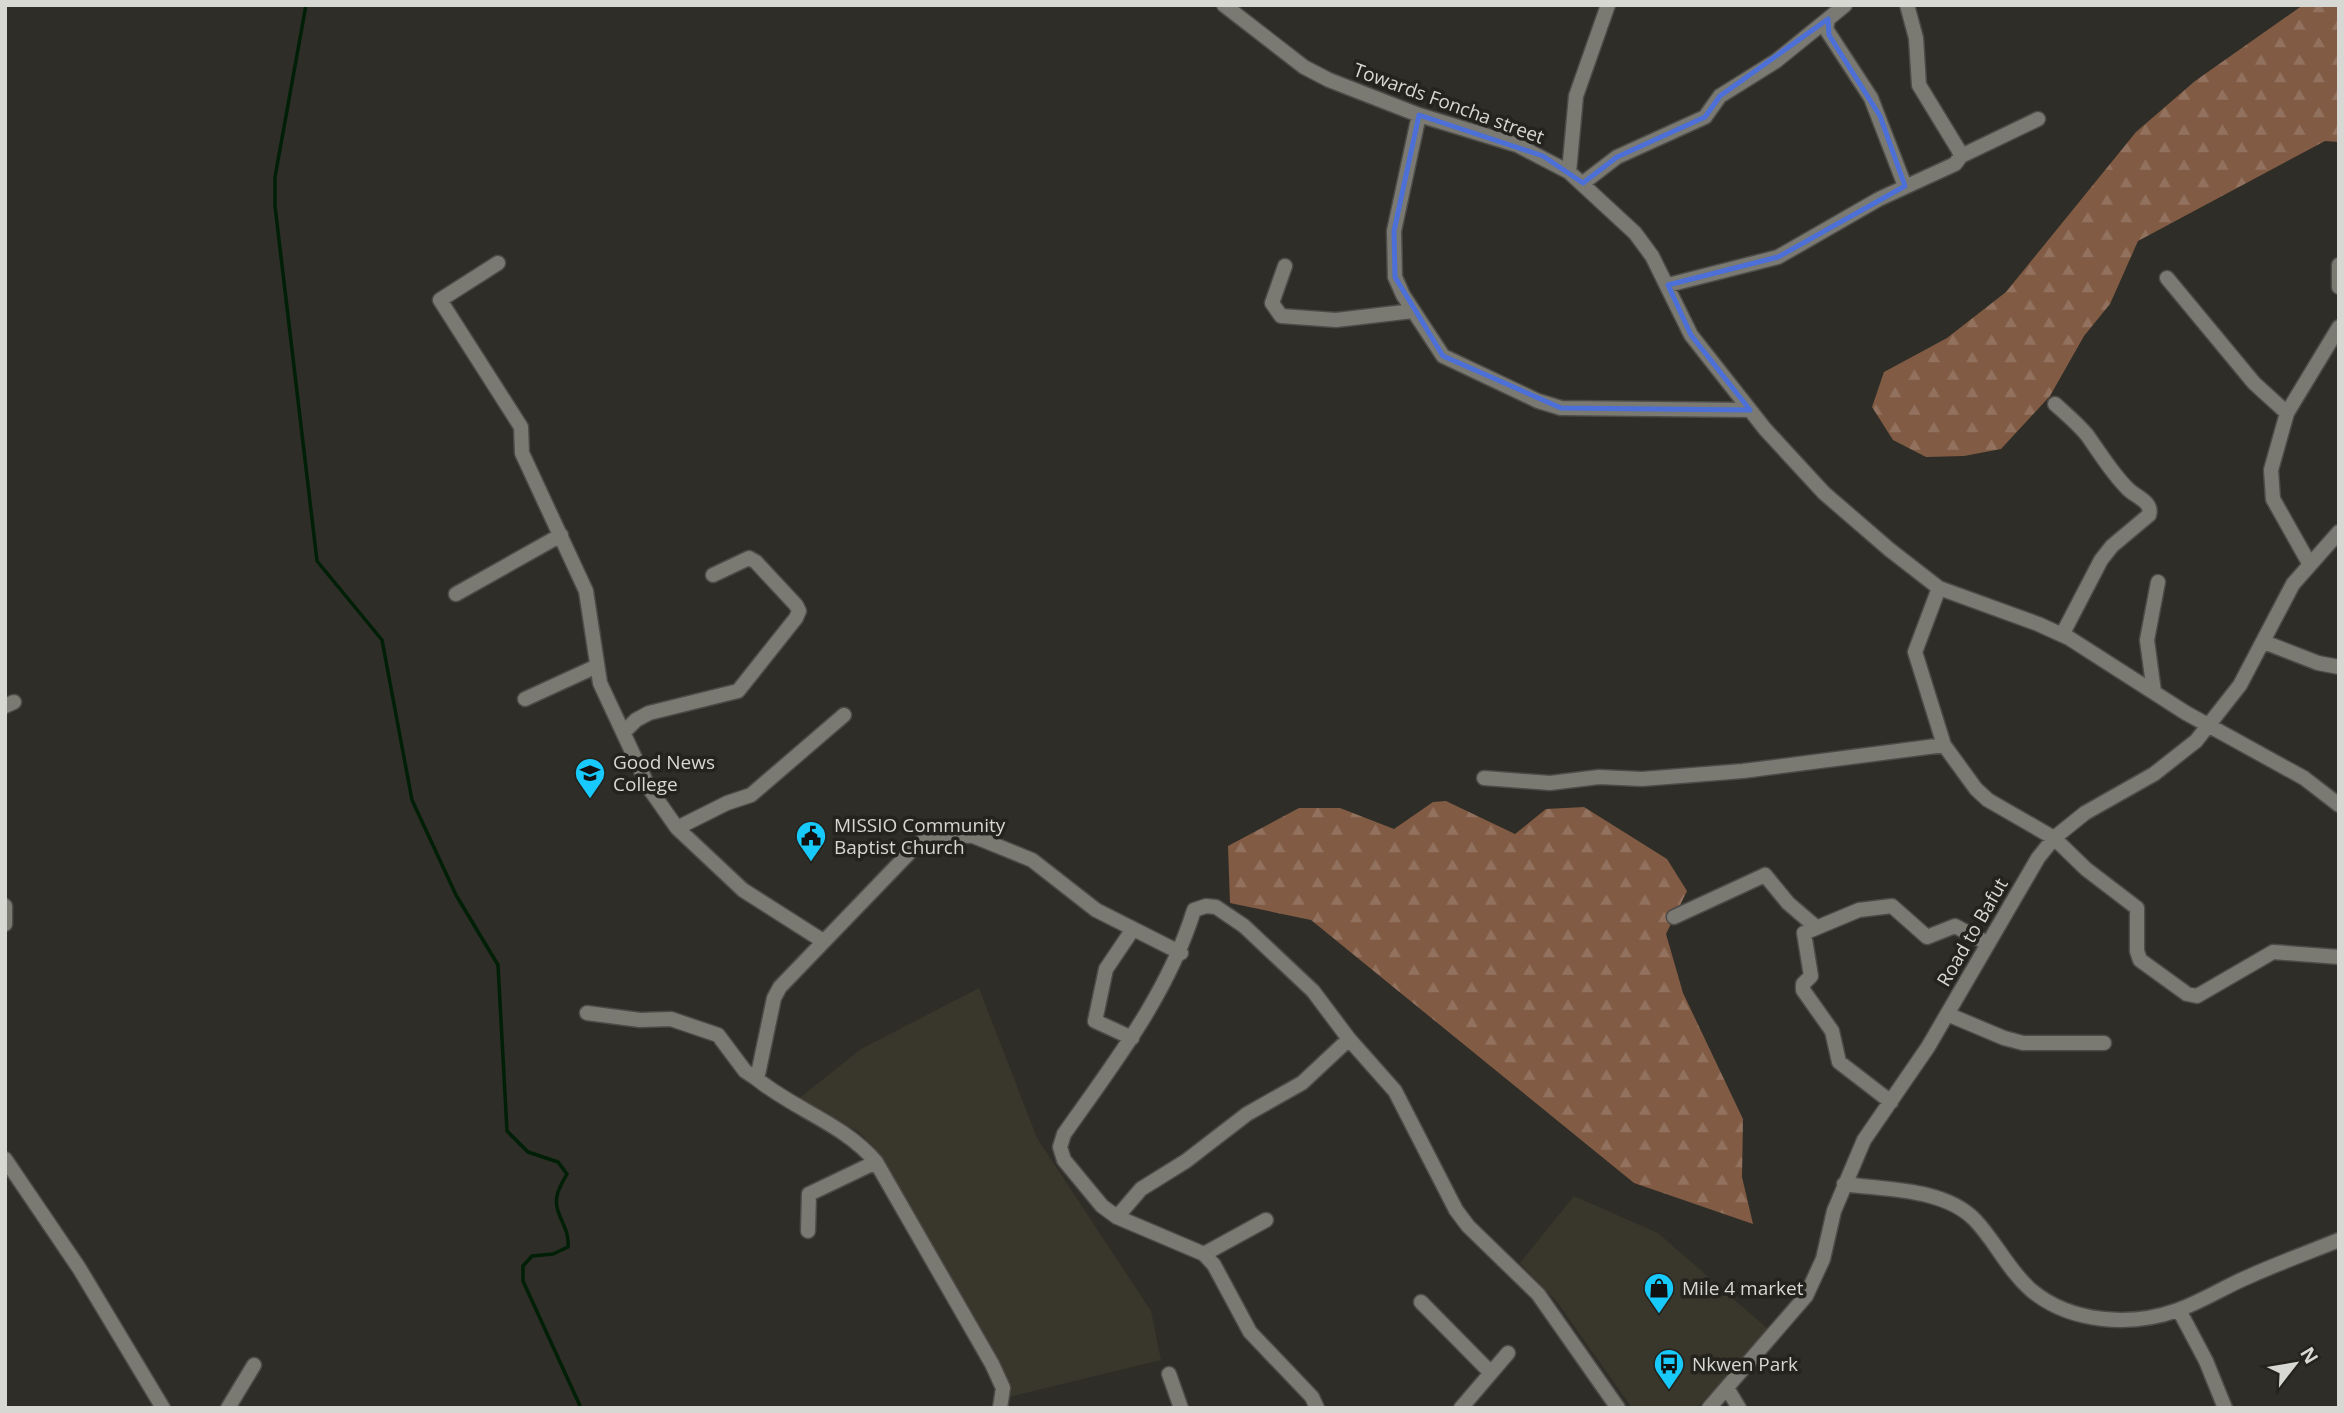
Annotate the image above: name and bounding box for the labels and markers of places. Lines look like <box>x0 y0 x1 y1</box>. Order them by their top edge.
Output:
place label: Good News College <box>613 749 715 797</box>
school or university icon: Good News College <box>573 756 607 800</box>
place label: MISSIO Community Baptist Church <box>834 812 1006 860</box>
public building icon: MISSIO Community Baptist Church <box>794 819 828 863</box>
shop icon: Mile 4 market <box>1642 1271 1676 1315</box>
place label: Mile 4 market <box>1682 1275 1804 1301</box>
bus stop icon: Nkwen Park <box>1652 1347 1686 1391</box>
place label: Nkwen Park <box>1692 1351 1798 1377</box>

